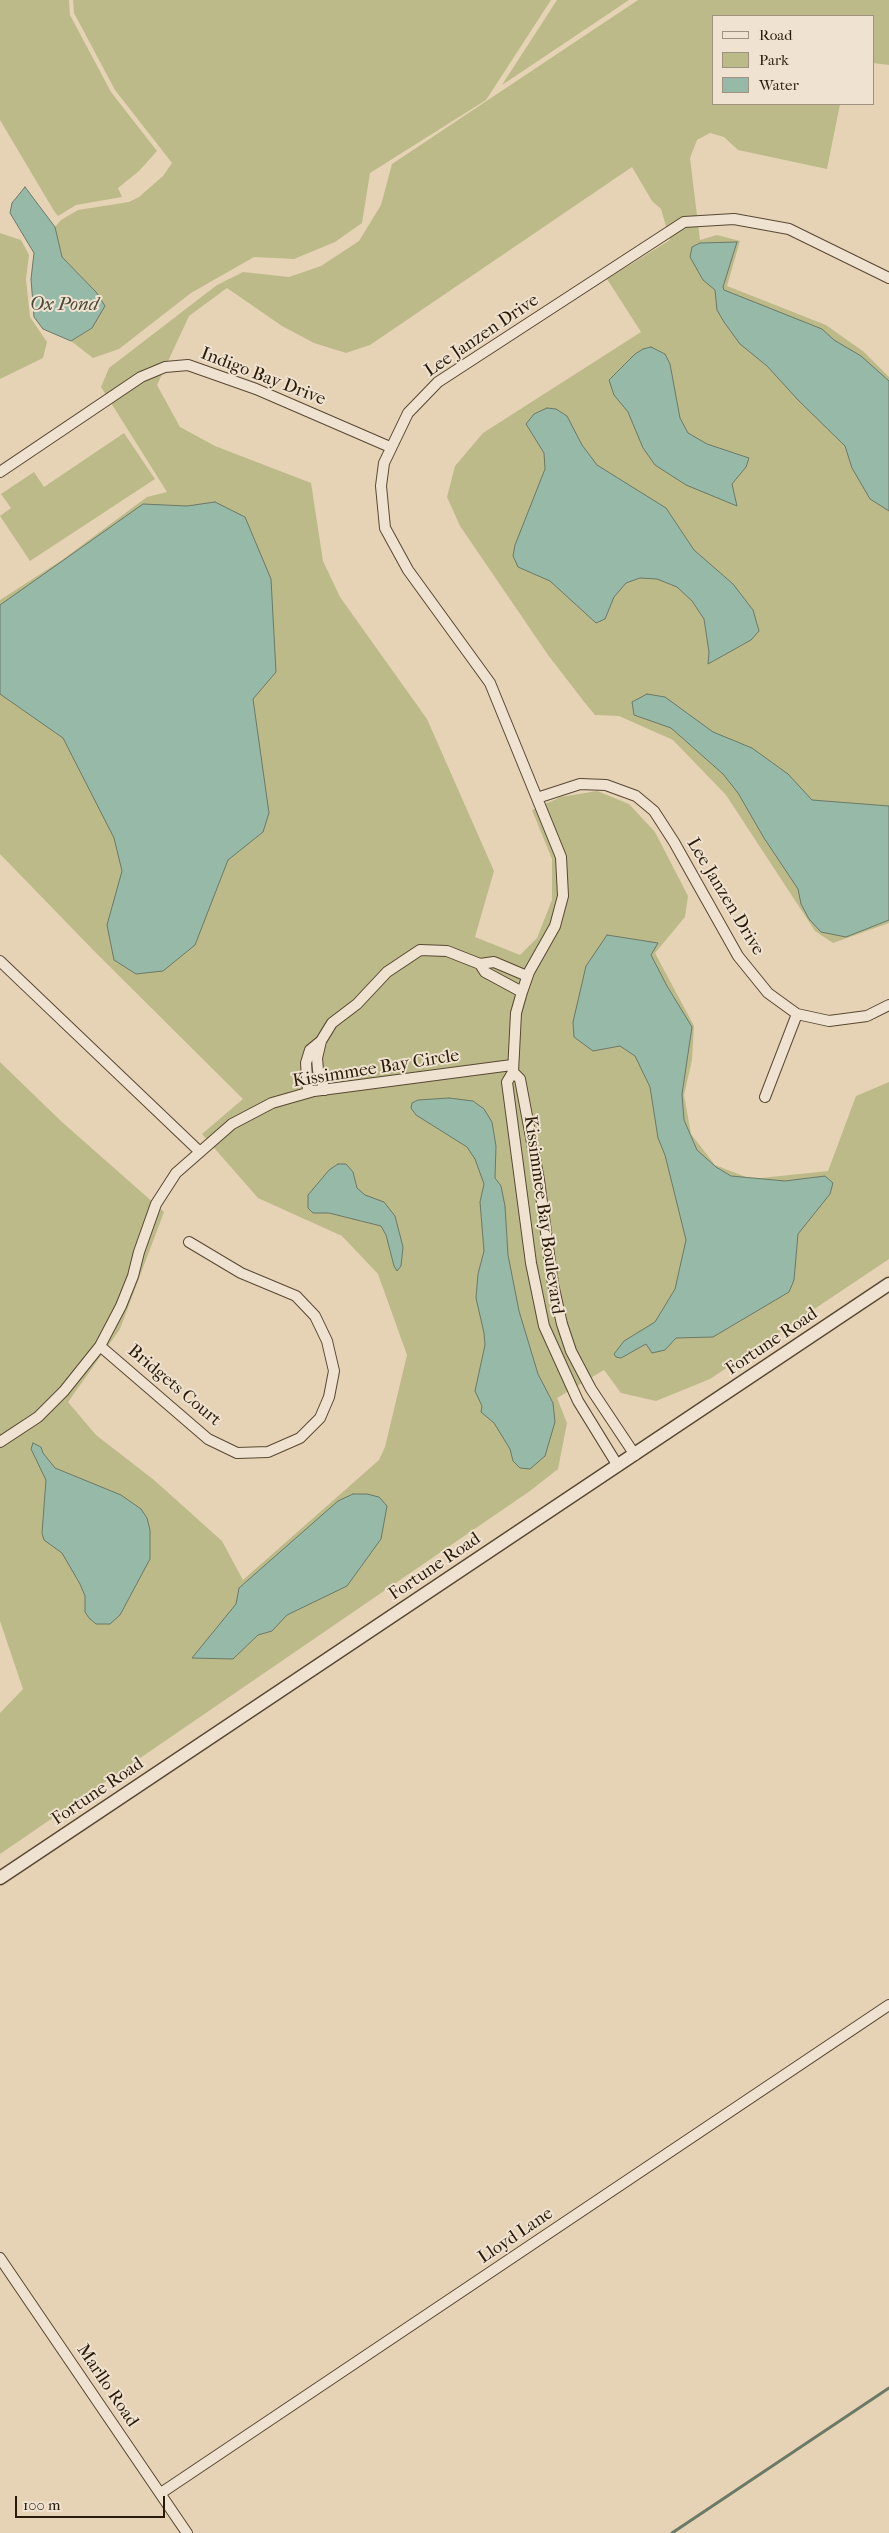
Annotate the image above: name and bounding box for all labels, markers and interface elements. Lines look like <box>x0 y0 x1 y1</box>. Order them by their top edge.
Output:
legend <box>712 15 874 105</box>
text: Road <box>759 26 792 44</box>
text: Park <box>759 51 789 69</box>
text: Water <box>759 76 799 94</box>
street label: Lee Janzen Drive <box>421 290 543 382</box>
water label: Ox Pond <box>30 294 98 316</box>
street label: Indigo Bay Drive <box>197 343 329 411</box>
street label: Lee Janzen Drive <box>682 834 768 960</box>
street label: Kissimmee Bay Circle <box>291 1045 461 1093</box>
street label: Kissimmee Bay Boulevard <box>518 1114 568 1316</box>
street label: Fortune Road <box>722 1303 822 1381</box>
street label: Bridgets Court <box>123 1341 225 1431</box>
street label: Fortune Road <box>385 1528 485 1606</box>
street label: Fortune Road <box>48 1753 148 1831</box>
street label: Lloyd Lane <box>475 2203 557 2269</box>
street label: Marllo Road <box>71 2340 143 2432</box>
scale bar <box>18 2486 168 2518</box>
text: 100 m <box>23 2496 61 2514</box>

